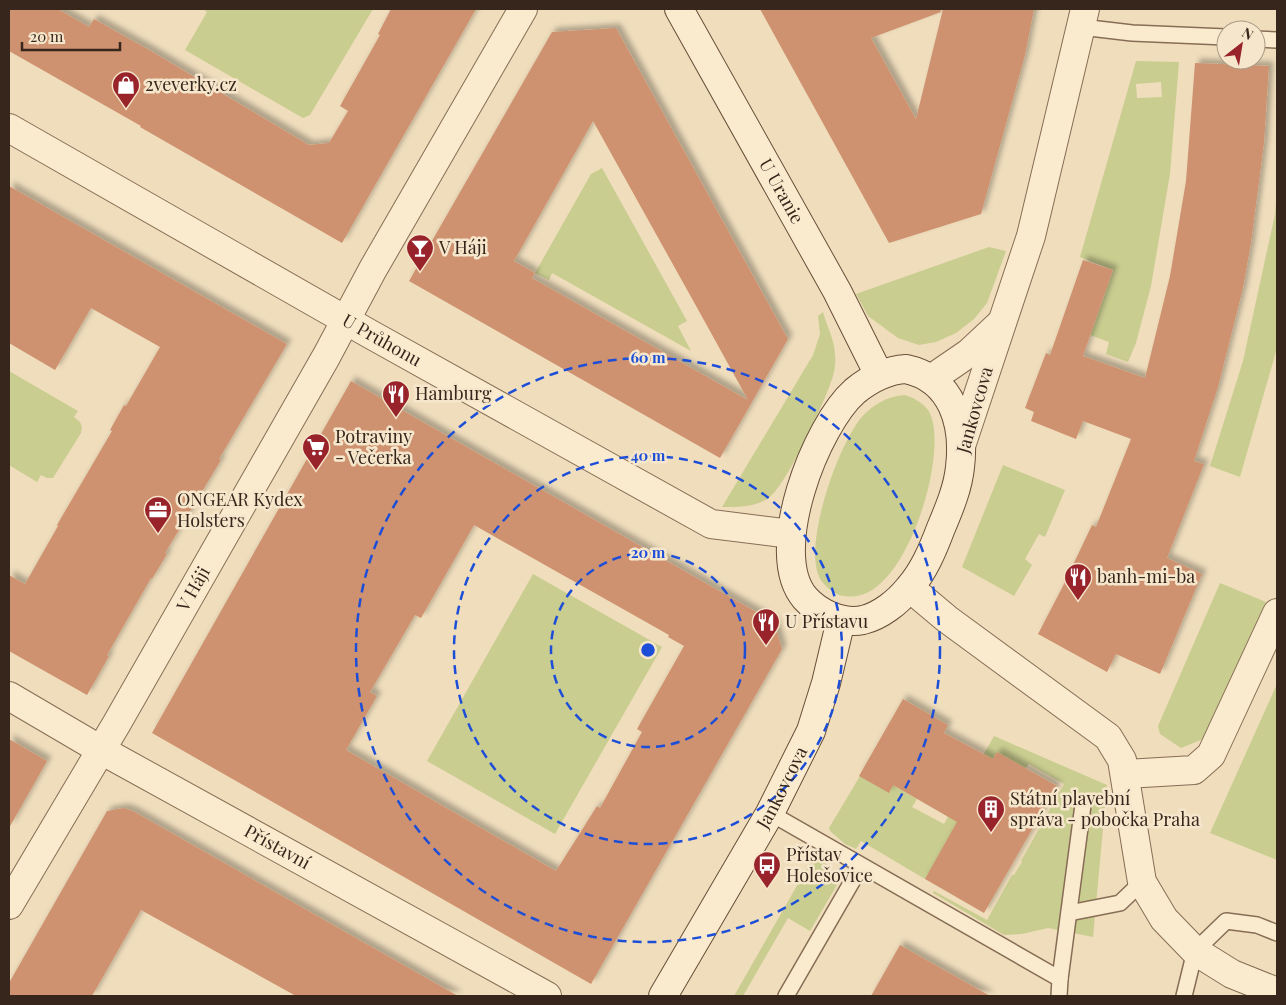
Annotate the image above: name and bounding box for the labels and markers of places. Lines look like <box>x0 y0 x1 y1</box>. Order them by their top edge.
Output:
shop icon: 2veverky.cz <box>111 70 141 109</box>
place label: 2veverky.cz <box>145 72 237 96</box>
bar icon: V Háji <box>405 233 435 272</box>
place label: V Háji <box>438 235 487 259</box>
restaurant icon: Hamburg <box>381 379 411 418</box>
place label: Hamburg <box>415 381 492 405</box>
place label: Potraviny - Večerka <box>335 424 412 469</box>
supermarket icon: Potraviny - Večerka <box>301 432 331 471</box>
place label: ONGEAR Kydex Holsters <box>177 487 303 532</box>
office icon: ONGEAR Kydex Holsters <box>143 495 173 534</box>
restaurant icon: banh-mi-ba <box>1063 562 1093 601</box>
place label: banh-mi-ba <box>1097 564 1195 588</box>
restaurant icon: U Přístavu <box>751 607 781 646</box>
place label: U Přístavu <box>785 609 869 633</box>
centre of rings <box>639 641 657 659</box>
place label: Státní plavební správa - pobočka Praha <box>1010 786 1200 831</box>
building icon: Státní plavební správa - pobočka Praha <box>976 794 1006 833</box>
place label: Přístav Holešovice <box>786 842 873 887</box>
bus stop icon: Přístav Holešovice <box>752 850 782 889</box>

